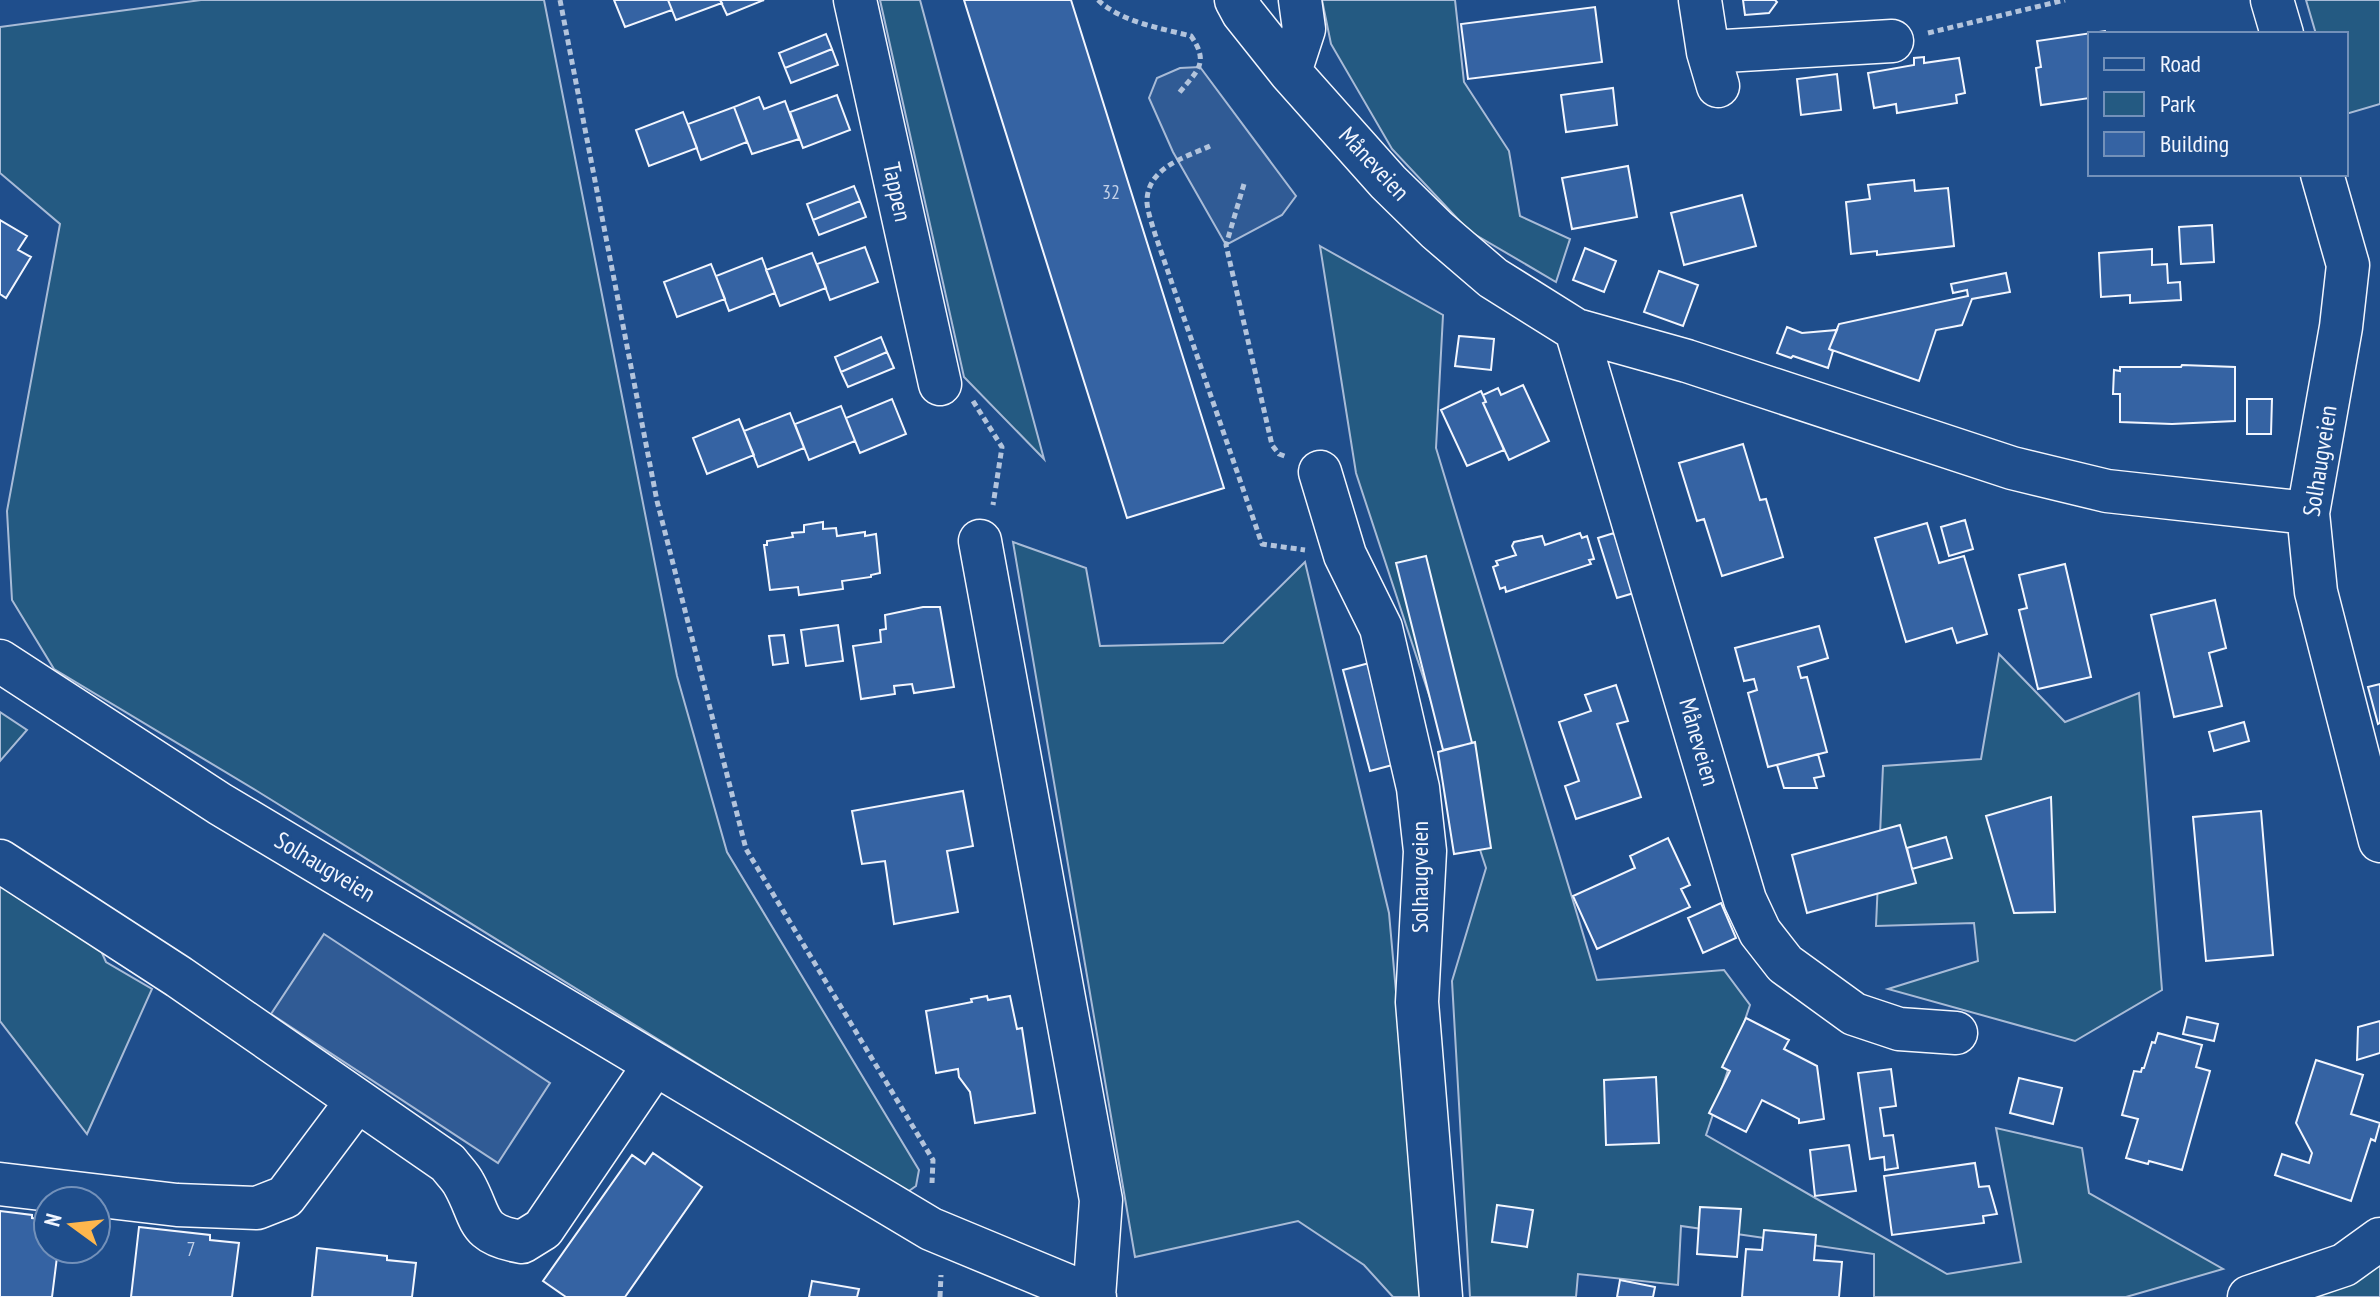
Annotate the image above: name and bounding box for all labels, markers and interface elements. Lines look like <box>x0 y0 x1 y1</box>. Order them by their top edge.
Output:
legend <box>2088 32 2348 176</box>
text: Road <box>2160 48 2201 79</box>
text: Park <box>2160 88 2196 119</box>
street label: Måneveien <box>1332 120 1416 207</box>
text: Building <box>2160 128 2229 159</box>
street label: Tappen <box>876 160 919 224</box>
house number: 32 <box>1102 179 1120 205</box>
street label: Solhaugveien <box>2295 403 2344 519</box>
street label: Måneveien <box>1672 694 1727 789</box>
street label: Solhaugveien <box>1404 821 1435 933</box>
street label: Solhaugveien <box>269 824 381 909</box>
north arrow <box>32 1185 112 1265</box>
text: N <box>38 1210 68 1229</box>
house number: 7 <box>187 1236 196 1262</box>

